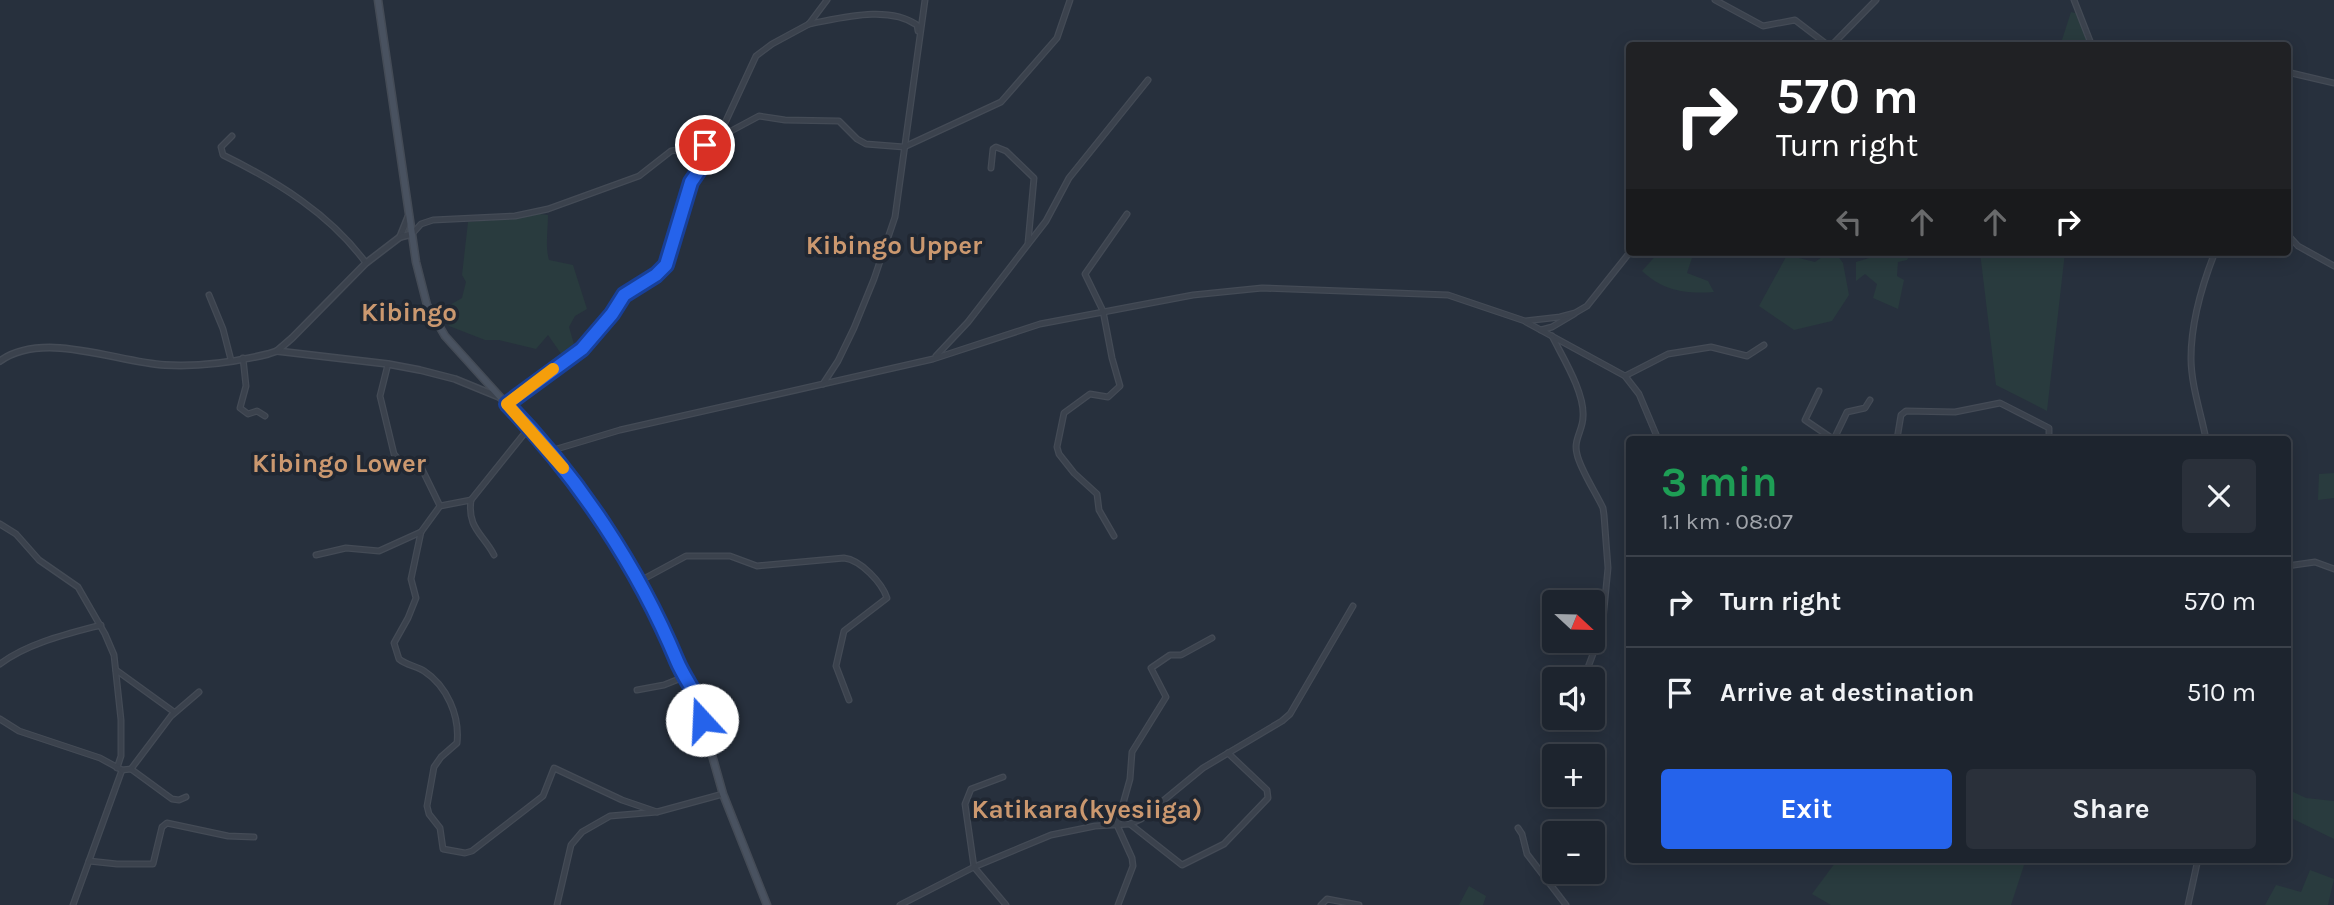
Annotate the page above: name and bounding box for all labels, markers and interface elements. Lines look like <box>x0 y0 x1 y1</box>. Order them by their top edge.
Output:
text: 570 m <box>1776 68 1919 125</box>
icon: right <box>1661 70 1752 161</box>
pin <box>675 115 735 175</box>
icon: arrive <box>686 126 724 164</box>
text: Turn right <box>1776 127 1918 164</box>
icon: left <box>1830 203 1868 241</box>
icon: ahead <box>1903 203 1941 241</box>
icon: ahead <box>1976 203 2014 241</box>
icon: right <box>2049 203 2087 241</box>
district label: Kibingo Upper <box>806 230 983 261</box>
district label: Kibingo <box>361 297 457 328</box>
district label: Kibingo Lower <box>252 448 427 479</box>
text: 3 min <box>1661 457 1778 507</box>
button: close <box>2182 459 2256 533</box>
text: 1.1 km · 08:07 <box>1661 508 1793 535</box>
icon: right <box>1661 583 1699 621</box>
text: Turn right <box>1720 586 1841 617</box>
text: 570 m <box>2183 586 2256 617</box>
north arrow <box>1542 590 1605 653</box>
map controls <box>1542 590 1605 884</box>
button: sound <box>1542 667 1605 730</box>
icon: arrive <box>1661 674 1699 712</box>
text: Arrive at destination <box>1720 677 1974 708</box>
text: 510 m <box>2187 677 2256 708</box>
position arrow <box>665 683 739 757</box>
button: + <box>1542 744 1605 807</box>
button: Exit <box>1661 769 1952 849</box>
button: Share <box>1966 769 2256 849</box>
district label: Katikara(kyesiiga) <box>972 794 1202 825</box>
button: − <box>1542 821 1605 884</box>

